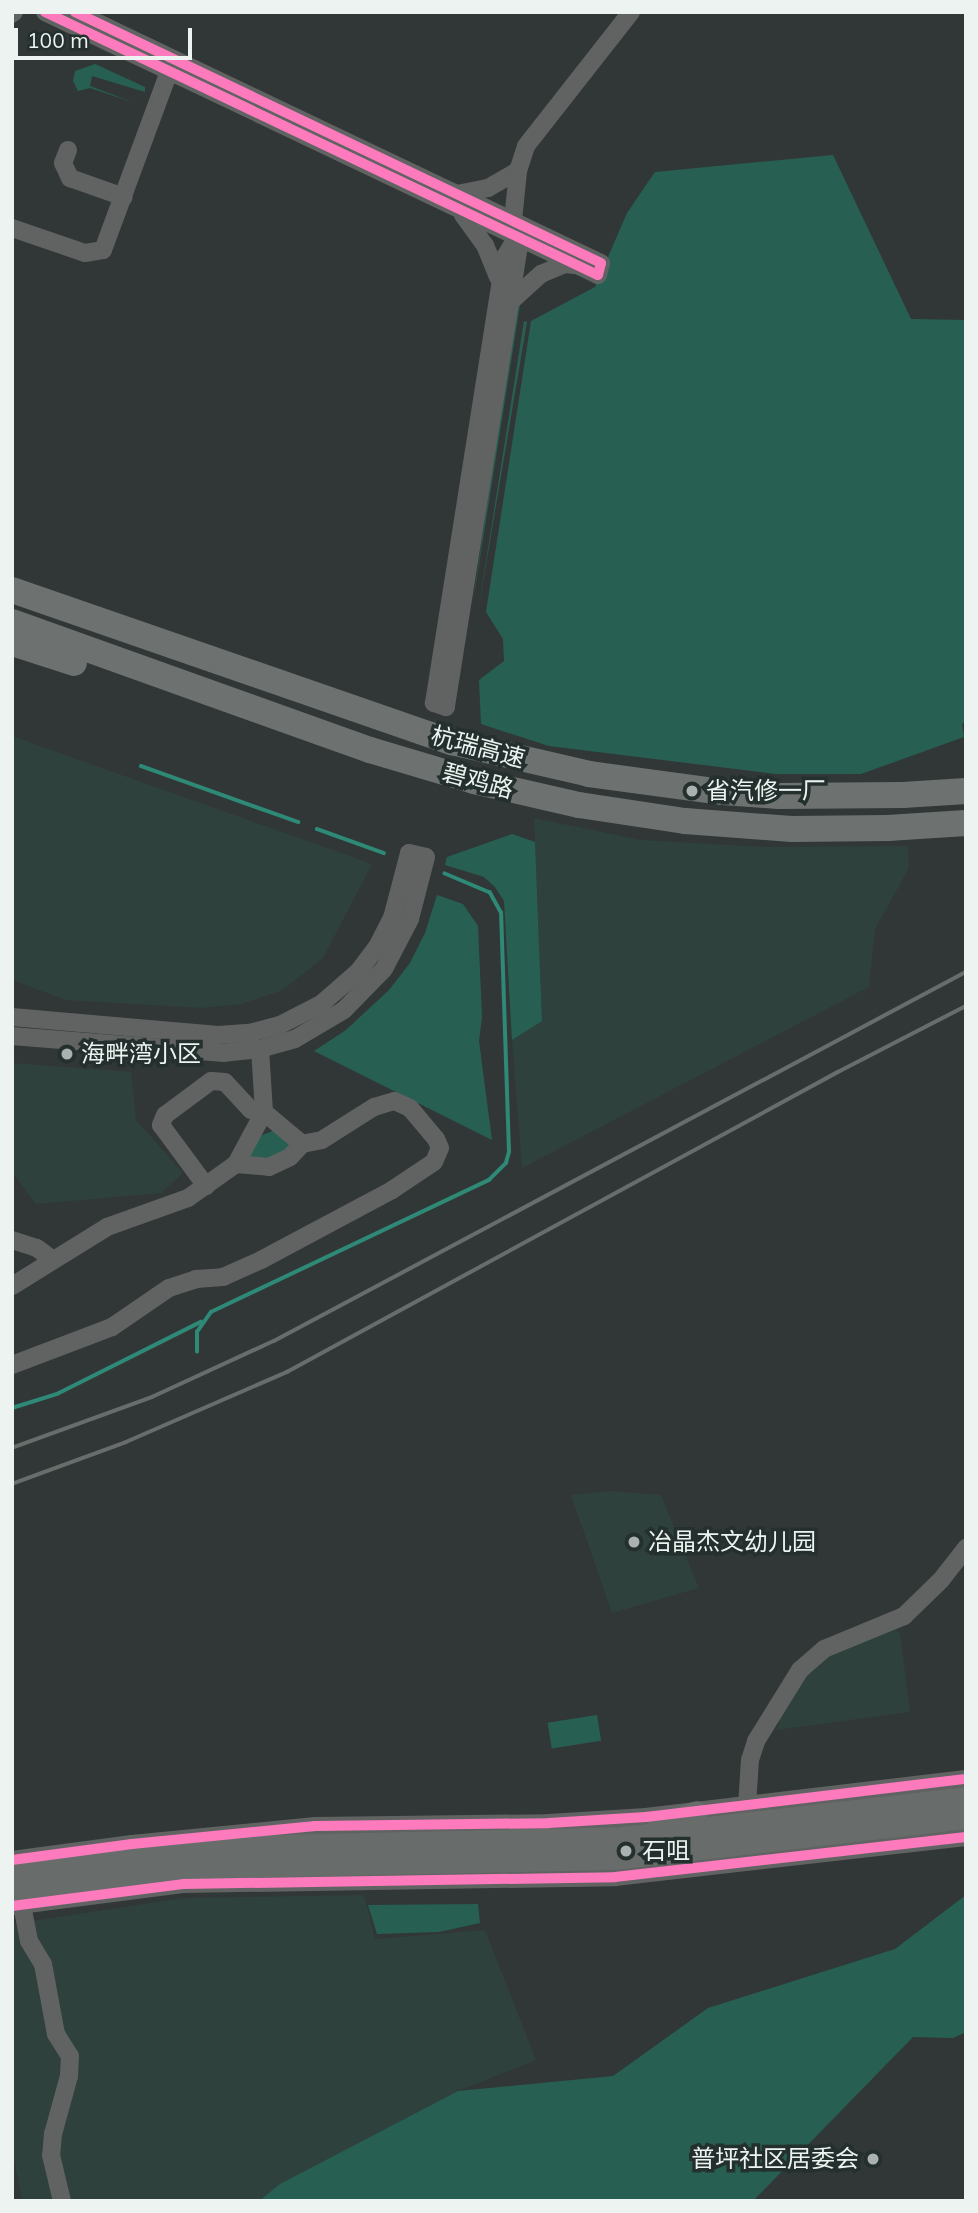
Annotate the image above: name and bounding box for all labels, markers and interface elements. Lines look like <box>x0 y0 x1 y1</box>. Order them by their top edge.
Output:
scale bar <box>18 14 196 58</box>
text: 100 m <box>27 27 89 53</box>
street label: 杭瑞高速 <box>428 721 528 773</box>
street label: 碧鸡路 <box>439 758 517 804</box>
place label: 省汽修一厂 <box>706 777 826 805</box>
marker: 省汽修一厂 <box>684 783 700 799</box>
place label: 海畔湾小区 <box>81 1040 201 1068</box>
marker: 海畔湾小区 <box>59 1046 75 1062</box>
place label: 冶晶杰文幼儿园 <box>648 1528 816 1556</box>
marker: 冶晶杰文幼儿园 <box>626 1534 642 1550</box>
place label: 石咀 <box>642 1837 690 1865</box>
marker: 石咀 <box>616 1841 636 1861</box>
place label: 普坪社区居委会 <box>691 2145 859 2173</box>
marker: 普坪社区居委会 <box>865 2151 881 2167</box>

